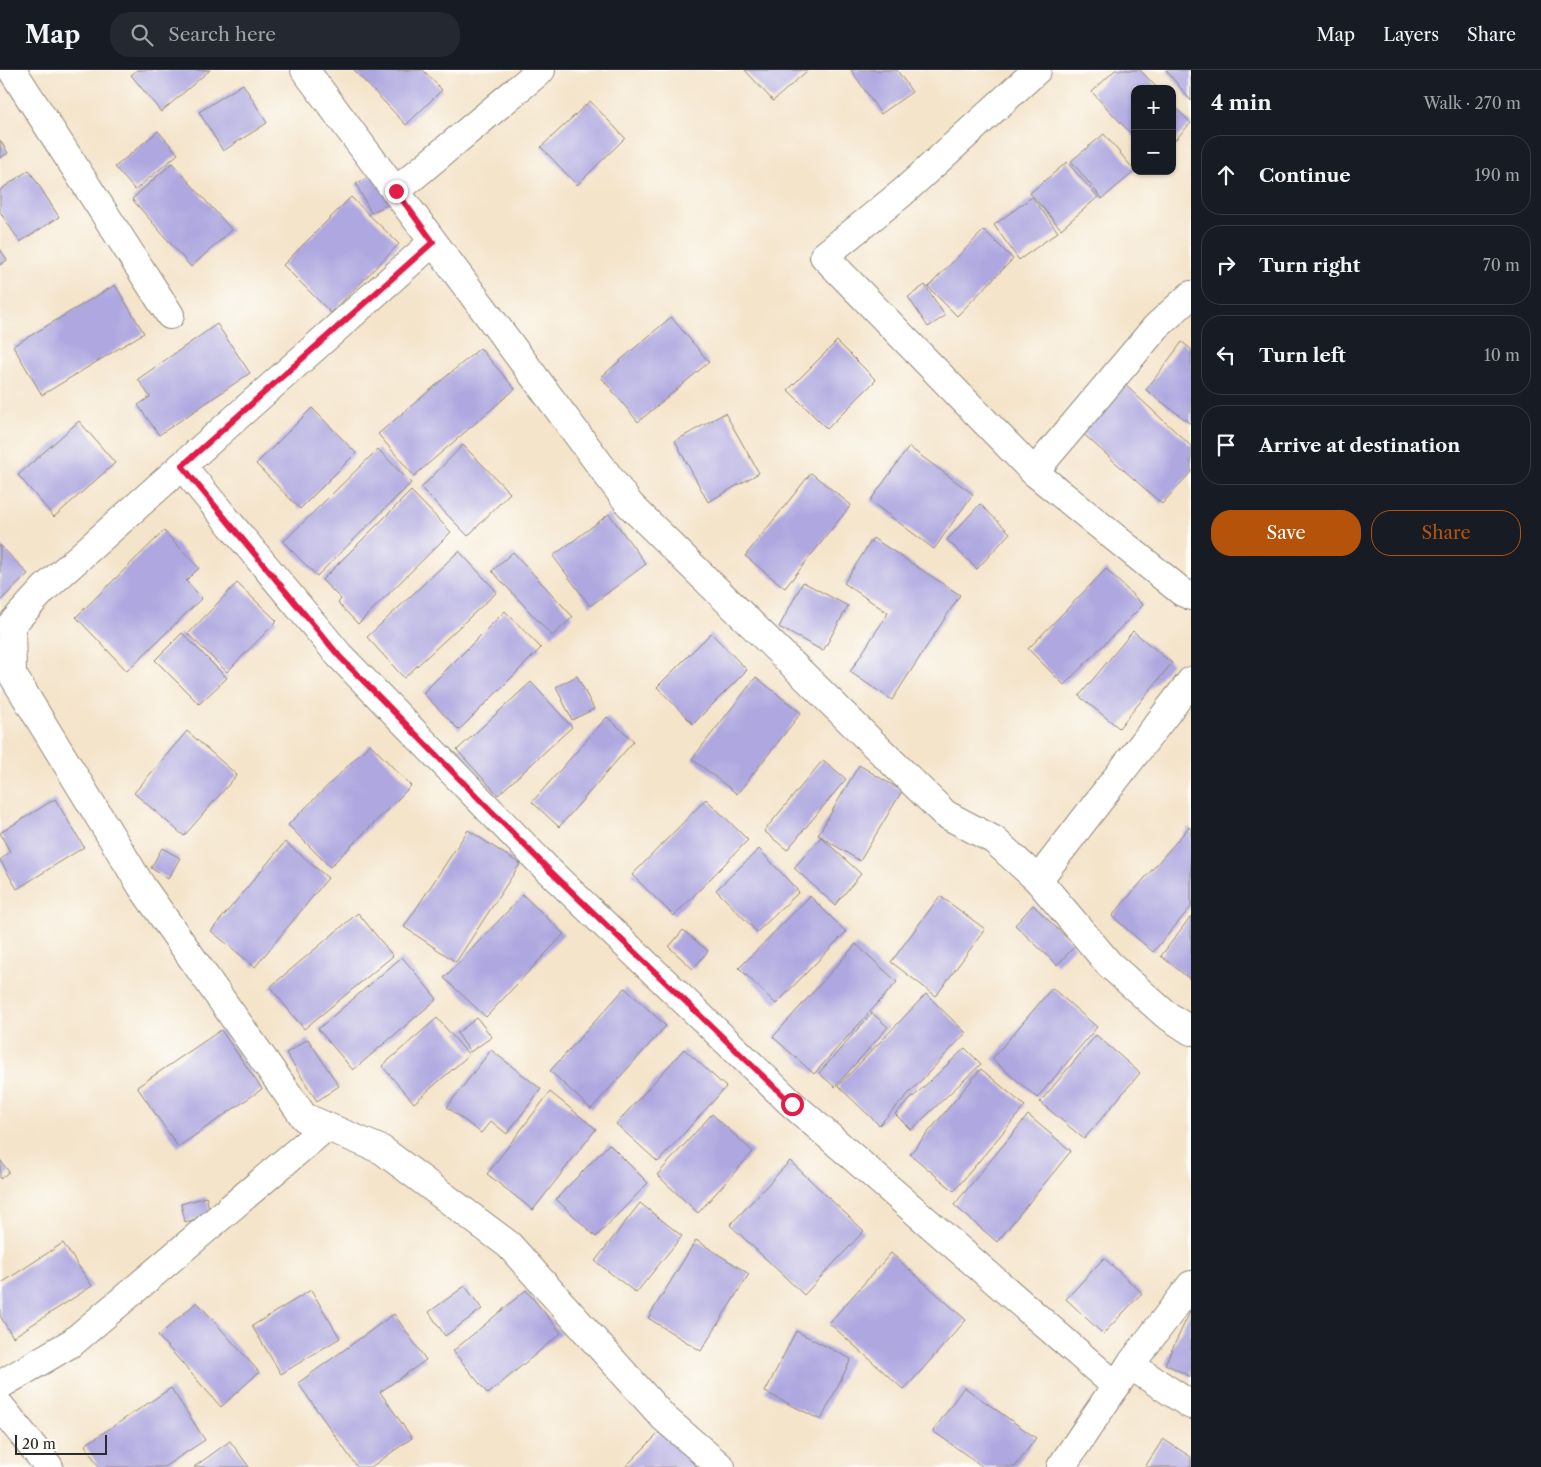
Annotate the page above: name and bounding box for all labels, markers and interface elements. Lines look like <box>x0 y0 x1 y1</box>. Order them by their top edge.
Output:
search box <box>110 12 460 57</box>
text: Map <box>25 20 80 49</box>
icon: search <box>128 21 156 49</box>
text: Search here <box>168 23 276 46</box>
text: Map <box>1317 24 1355 46</box>
text: Layers <box>1383 24 1439 46</box>
text: Share <box>1467 24 1516 46</box>
map controls <box>1131 85 1176 175</box>
button: + <box>1131 85 1176 130</box>
text: 4 min <box>1211 90 1272 115</box>
text: Walk · 270 m <box>1423 93 1521 113</box>
button: − <box>1131 130 1176 175</box>
icon: ahead <box>1212 161 1240 189</box>
text: Continue <box>1259 164 1351 187</box>
text: 190 m <box>1475 165 1520 185</box>
route end <box>385 180 408 203</box>
icon: right <box>1212 251 1240 279</box>
text: Turn right <box>1259 254 1360 277</box>
text: 70 m <box>1483 255 1520 275</box>
icon: left <box>1212 341 1240 369</box>
text: Turn left <box>1259 344 1346 367</box>
text: 10 m <box>1484 345 1520 365</box>
icon: arrive <box>1212 431 1240 459</box>
text: Arrive at destination <box>1259 434 1460 457</box>
button: Save <box>1211 510 1361 556</box>
button: Share <box>1371 510 1521 556</box>
route start <box>781 1093 804 1116</box>
scale bar <box>15 1432 108 1455</box>
text: 20 m <box>22 1435 56 1453</box>

